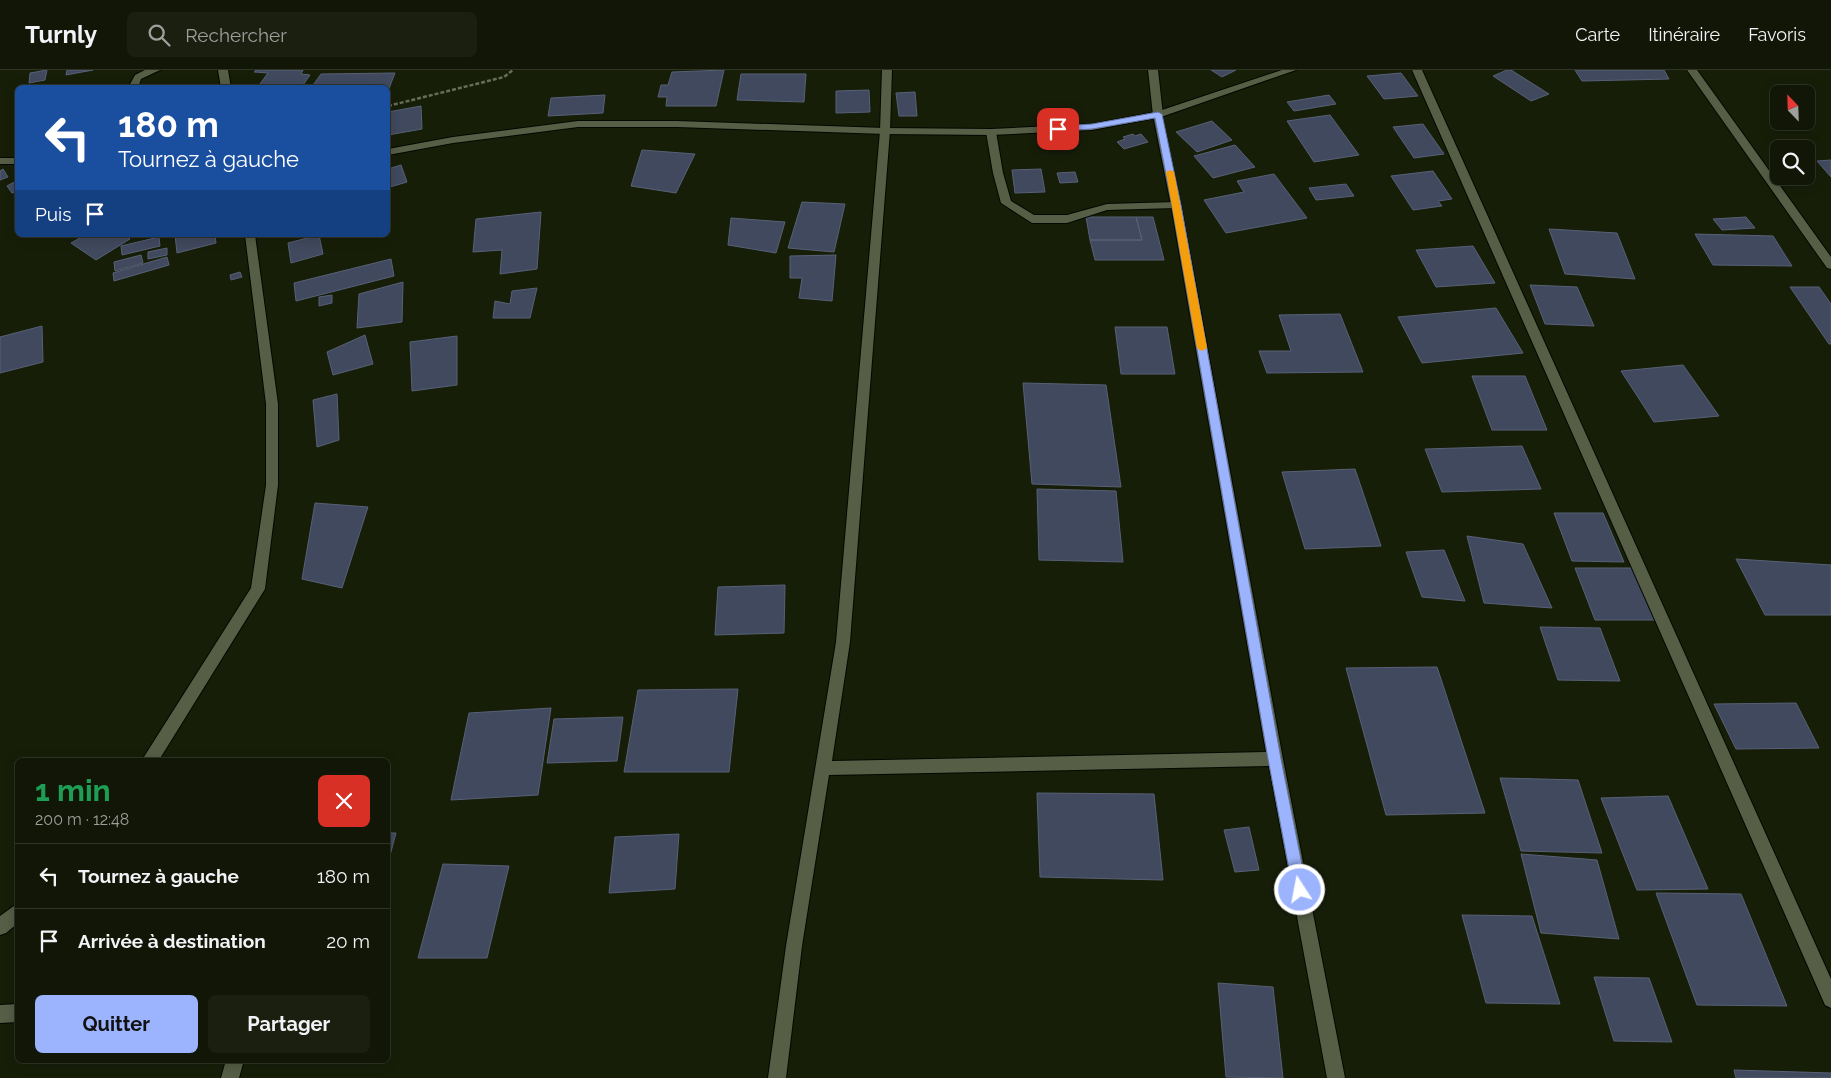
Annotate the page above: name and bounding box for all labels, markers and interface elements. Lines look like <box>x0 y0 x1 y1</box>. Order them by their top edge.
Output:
search box <box>127 12 477 57</box>
text: Turnly <box>25 20 97 49</box>
icon: search <box>145 21 173 49</box>
text: Rechercher <box>185 24 287 46</box>
text: Carte <box>1575 24 1620 45</box>
text: Itinéraire <box>1648 24 1720 45</box>
text: Favoris <box>1748 24 1806 45</box>
north arrow <box>1770 85 1815 130</box>
map controls <box>1770 85 1815 185</box>
text: 180 m <box>118 104 219 145</box>
icon: left <box>35 105 100 170</box>
pin <box>1037 108 1079 150</box>
icon: arrive <box>1044 115 1072 143</box>
button: search <box>1770 140 1815 185</box>
text: Tournez à gauche <box>118 146 299 172</box>
icon: arrive <box>81 200 109 228</box>
text: Puis <box>35 203 71 225</box>
text: 1 min <box>35 773 111 808</box>
button: close <box>318 775 370 827</box>
text: 200 m · 12:48 <box>35 810 129 829</box>
icon: left <box>35 862 63 890</box>
position arrow <box>1273 863 1325 915</box>
text: Tournez à gauche <box>78 865 239 887</box>
text: 180 m <box>317 865 370 887</box>
icon: arrive <box>35 927 63 955</box>
text: Arrivée à destination <box>78 930 266 952</box>
text: 20 m <box>326 930 370 952</box>
button: Quitter <box>35 995 198 1053</box>
button: Partager <box>208 995 370 1053</box>

